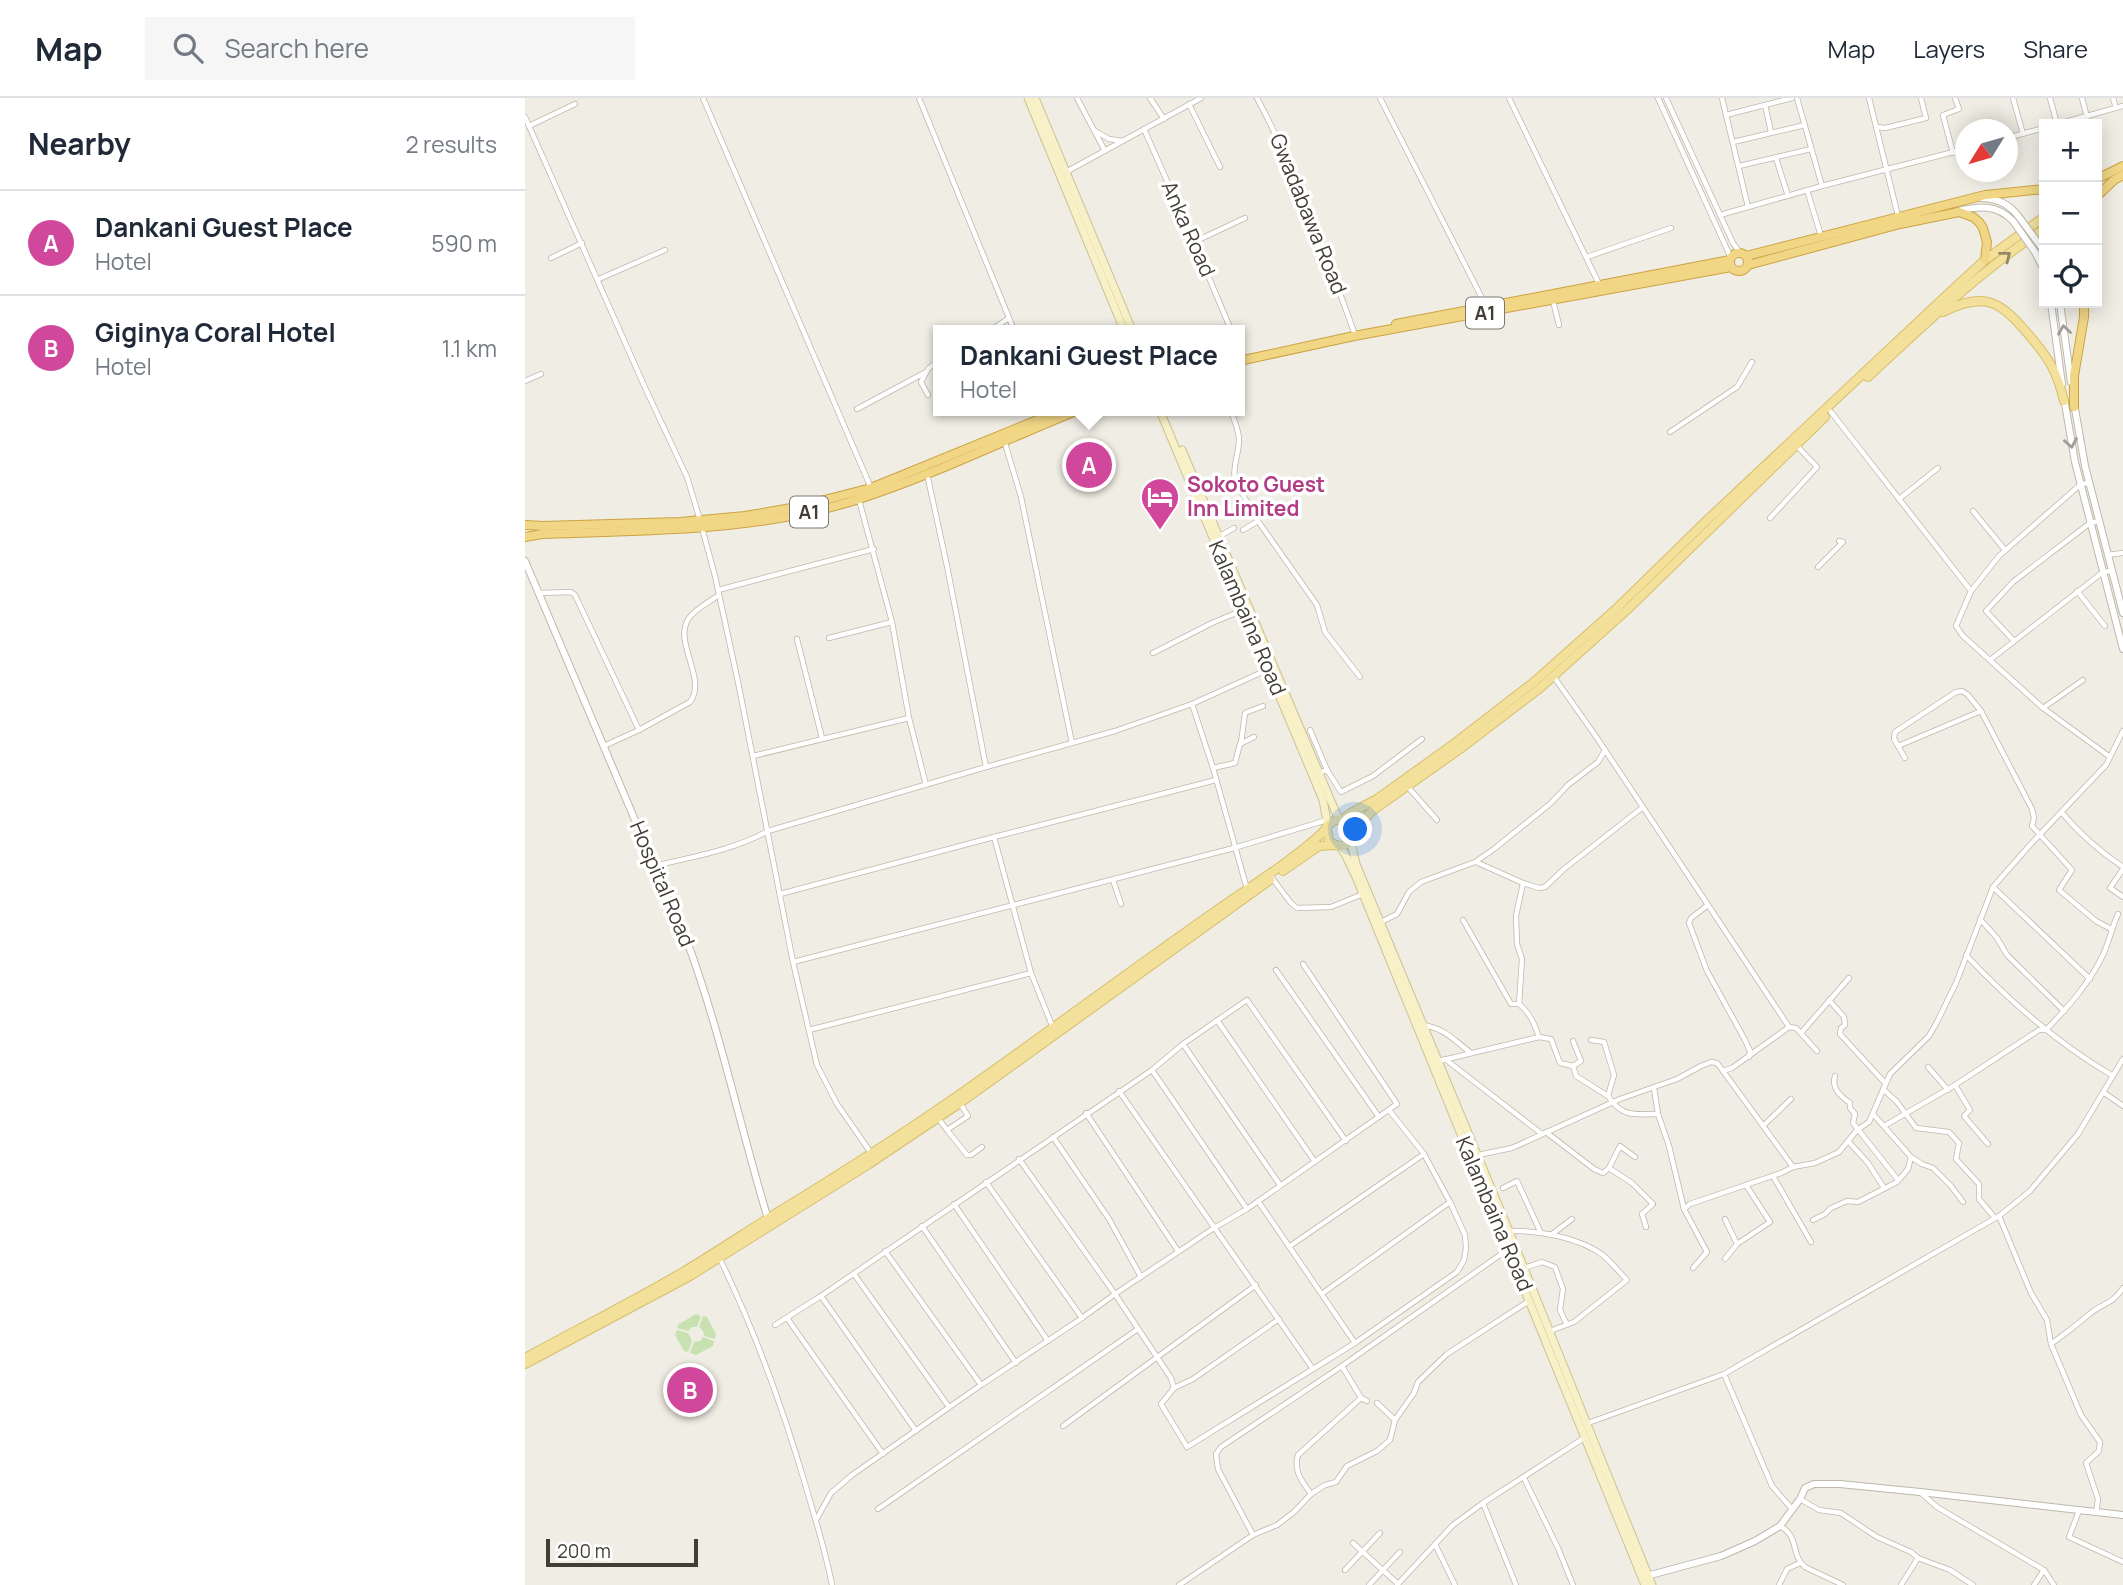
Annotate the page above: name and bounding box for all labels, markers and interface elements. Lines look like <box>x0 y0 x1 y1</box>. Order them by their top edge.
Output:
search box <box>145 17 635 80</box>
text: Map <box>35 26 103 71</box>
icon: search <box>169 29 207 67</box>
text: Search here <box>225 30 369 66</box>
text: Map <box>1828 32 1875 65</box>
text: Layers <box>1913 32 1985 65</box>
text: Share <box>2023 32 2088 65</box>
north arrow <box>1955 119 2018 182</box>
map controls <box>2039 119 2102 308</box>
button: + <box>2039 119 2102 182</box>
text: Nearby <box>28 123 131 164</box>
text: 2 results <box>405 128 497 160</box>
street label: Gwadabawa Road <box>1264 129 1354 298</box>
street label: Anka Road <box>1155 176 1222 281</box>
button: − <box>2039 182 2102 245</box>
text: Dankani Guest Place <box>95 209 353 245</box>
text: A <box>43 227 59 259</box>
text: 590 m <box>431 227 497 259</box>
text: Hotel <box>95 245 152 277</box>
button: locate <box>2039 245 2102 308</box>
one-way arrow <box>1999 251 2011 264</box>
road number: A1 <box>1466 298 1504 328</box>
text: Giginya Coral Hotel <box>95 314 336 350</box>
popup <box>933 325 1245 416</box>
one-way arrow <box>2057 325 2072 336</box>
text: B <box>44 332 58 364</box>
text: 1.1 km <box>441 332 497 364</box>
text: Dankani Guest Place <box>960 337 1218 373</box>
text: Hotel <box>95 350 152 382</box>
text: Hotel <box>960 373 1017 405</box>
one-way arrow <box>2063 437 2078 449</box>
pin: A <box>1066 439 1112 491</box>
place label: Sokoto Guest Inn Limited <box>1187 470 1325 522</box>
hotel icon: Sokoto Guest Inn Limited <box>1139 476 1181 531</box>
road number: A1 <box>790 496 828 528</box>
street label: Kalambaina Road <box>1203 536 1293 699</box>
your location <box>1338 812 1372 846</box>
street label: Hospital Road <box>624 816 702 951</box>
street label: Kalambaina Road <box>1450 1132 1540 1295</box>
pin: B <box>667 1364 713 1416</box>
scale bar <box>546 1536 698 1568</box>
text: 200 m <box>557 1538 611 1564</box>

